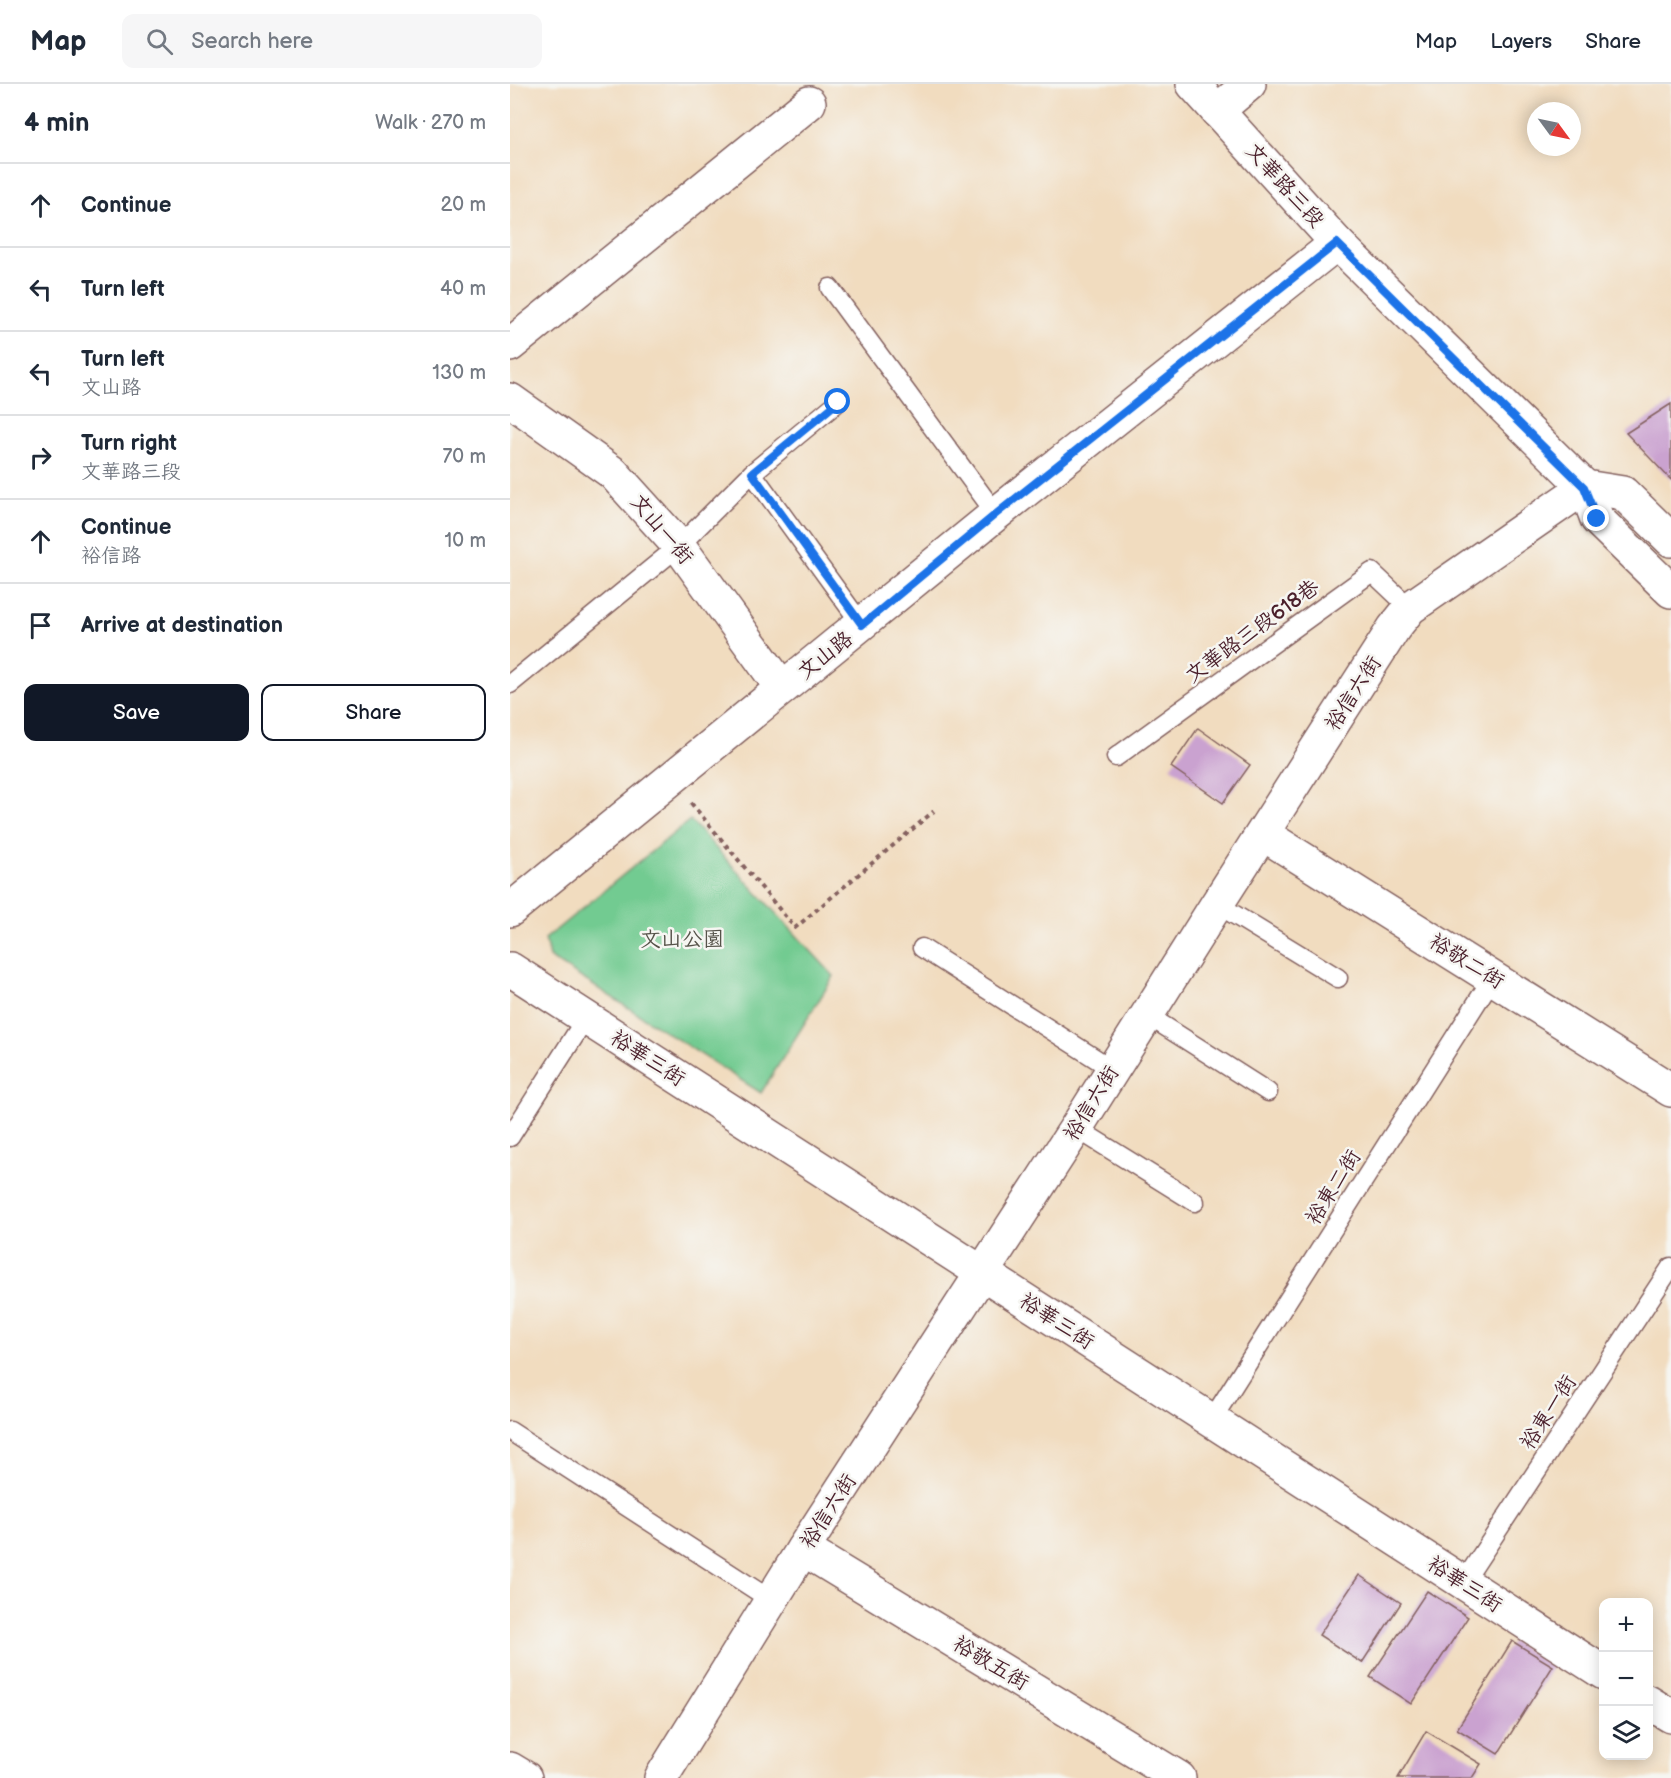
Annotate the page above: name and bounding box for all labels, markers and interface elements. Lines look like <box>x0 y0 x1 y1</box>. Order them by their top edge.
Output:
search box <box>122 14 542 68</box>
text: Map <box>30 25 86 58</box>
icon: search <box>143 25 176 58</box>
text: Search here <box>191 28 313 55</box>
text: Map <box>1415 29 1457 54</box>
text: Layers <box>1490 29 1552 54</box>
text: Share <box>1585 29 1641 54</box>
north arrow <box>1527 102 1581 156</box>
text: 4 min <box>24 108 89 139</box>
text: Walk · 270 m <box>375 111 486 135</box>
street label: 文華路三段 <box>1240 138 1329 233</box>
icon: ahead <box>24 189 57 222</box>
text: Continue <box>81 192 171 219</box>
text: 20 m <box>441 193 486 217</box>
icon: left <box>24 273 57 306</box>
text: Turn left <box>81 276 165 303</box>
text: 40 m <box>440 277 486 301</box>
text: Turn left <box>81 346 165 373</box>
icon: left <box>24 357 57 390</box>
text: 130 m <box>432 361 486 385</box>
text: 文山路 <box>81 376 141 400</box>
route start <box>824 388 850 414</box>
text: Turn right <box>81 430 177 457</box>
icon: right <box>24 441 57 474</box>
text: 70 m <box>442 445 486 469</box>
text: 文華路三段 <box>81 460 181 484</box>
street label: 文山一街 <box>625 489 698 570</box>
route end <box>1583 505 1609 531</box>
text: Continue <box>81 514 171 541</box>
icon: ahead <box>24 525 57 558</box>
text: 10 m <box>445 529 486 553</box>
text: 裕信路 <box>81 544 141 568</box>
street label: 文華路三段618巷 <box>1181 575 1324 688</box>
icon: arrive <box>24 609 57 642</box>
text: Arrive at destination <box>81 612 283 639</box>
street label: 文山路 <box>793 626 858 685</box>
street label: 裕信六街 <box>1320 651 1387 735</box>
button: Save <box>24 684 249 741</box>
button: Share <box>261 684 486 741</box>
park label: 文山公園 <box>640 927 724 952</box>
street label: 裕敬二街 <box>1424 929 1509 994</box>
street label: 裕華三街 <box>606 1025 690 1092</box>
street label: 裕信六街 <box>1059 1061 1124 1146</box>
street label: 裕東二街 <box>1301 1145 1366 1230</box>
street label: 裕華三街 <box>1015 1288 1099 1355</box>
street label: 裕東一街 <box>1515 1370 1582 1454</box>
street label: 裕信六街 <box>795 1469 862 1553</box>
street label: 裕華三街 <box>1423 1551 1507 1618</box>
map controls <box>1599 1598 1653 1760</box>
button: + <box>1599 1598 1653 1652</box>
street label: 裕敬五街 <box>948 1631 1033 1696</box>
button: − <box>1599 1652 1653 1706</box>
button: layers <box>1599 1706 1653 1760</box>

